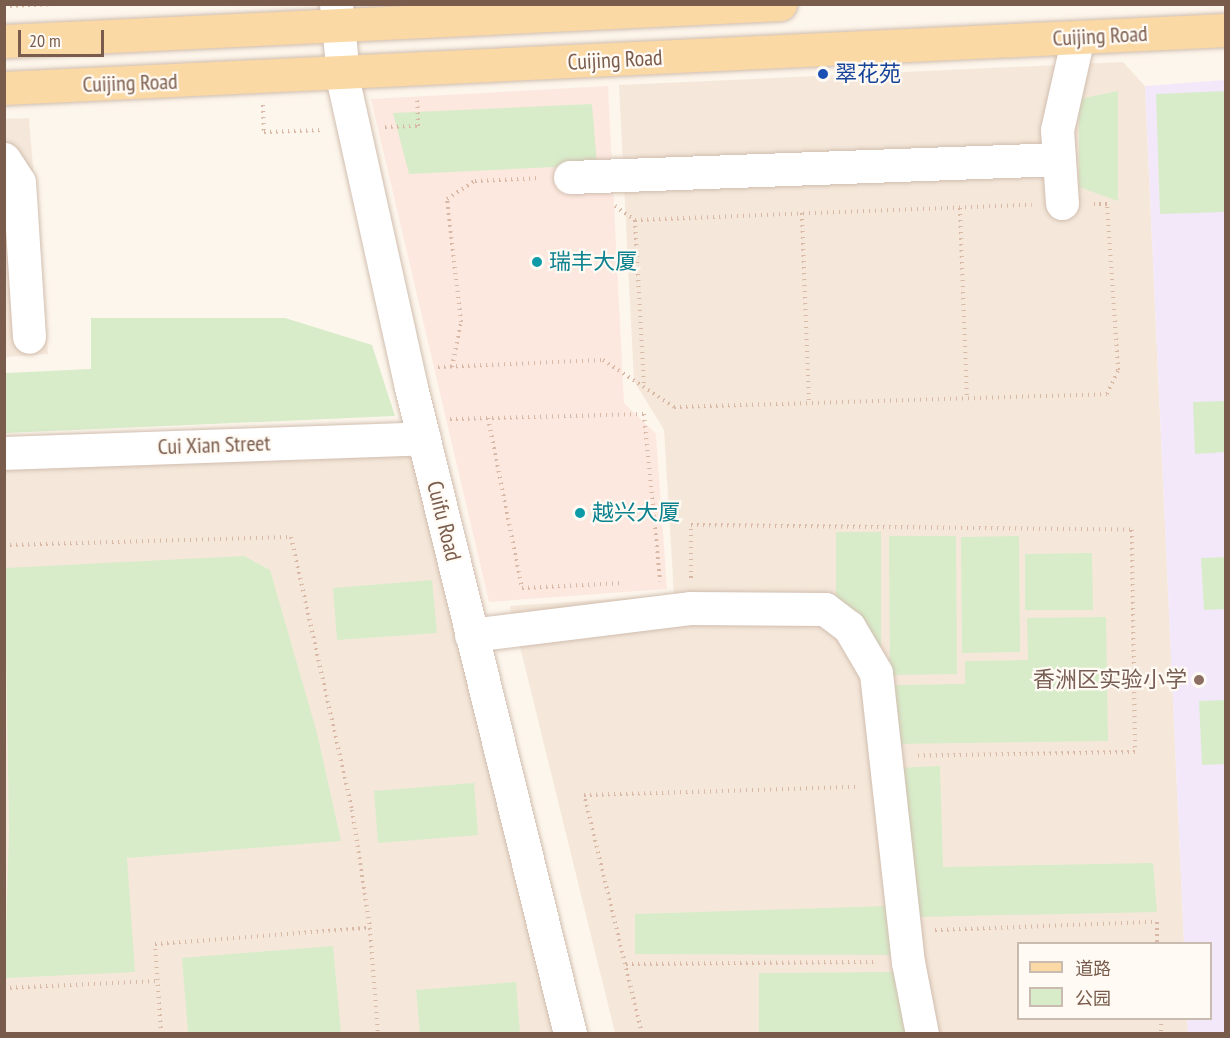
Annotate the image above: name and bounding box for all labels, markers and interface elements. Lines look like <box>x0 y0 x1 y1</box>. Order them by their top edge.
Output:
scale bar <box>21 18 106 56</box>
street label: Cuijing Road <box>1052 20 1148 52</box>
text: 20 m <box>29 29 61 52</box>
street label: Cuijing Road <box>567 44 663 76</box>
place label: 翠花苑 <box>835 61 901 87</box>
marker: 翠花苑 <box>816 67 830 81</box>
street label: Cuijing Road <box>82 68 178 98</box>
place label: 瑞丰大厦 <box>549 249 637 275</box>
marker: 瑞丰大厦 <box>530 255 544 269</box>
street label: Cui Xian Street <box>157 430 271 460</box>
street label: Cuifu Road <box>421 478 467 564</box>
place label: 越兴大厦 <box>592 500 680 526</box>
marker: 越兴大厦 <box>573 506 587 520</box>
place label: 香洲区实验小学 <box>1033 667 1187 693</box>
marker: 香洲区实验小学 <box>1192 673 1206 687</box>
legend <box>1017 942 1212 1020</box>
text: 道路 <box>1075 957 1111 980</box>
text: 公园 <box>1075 987 1111 1010</box>

